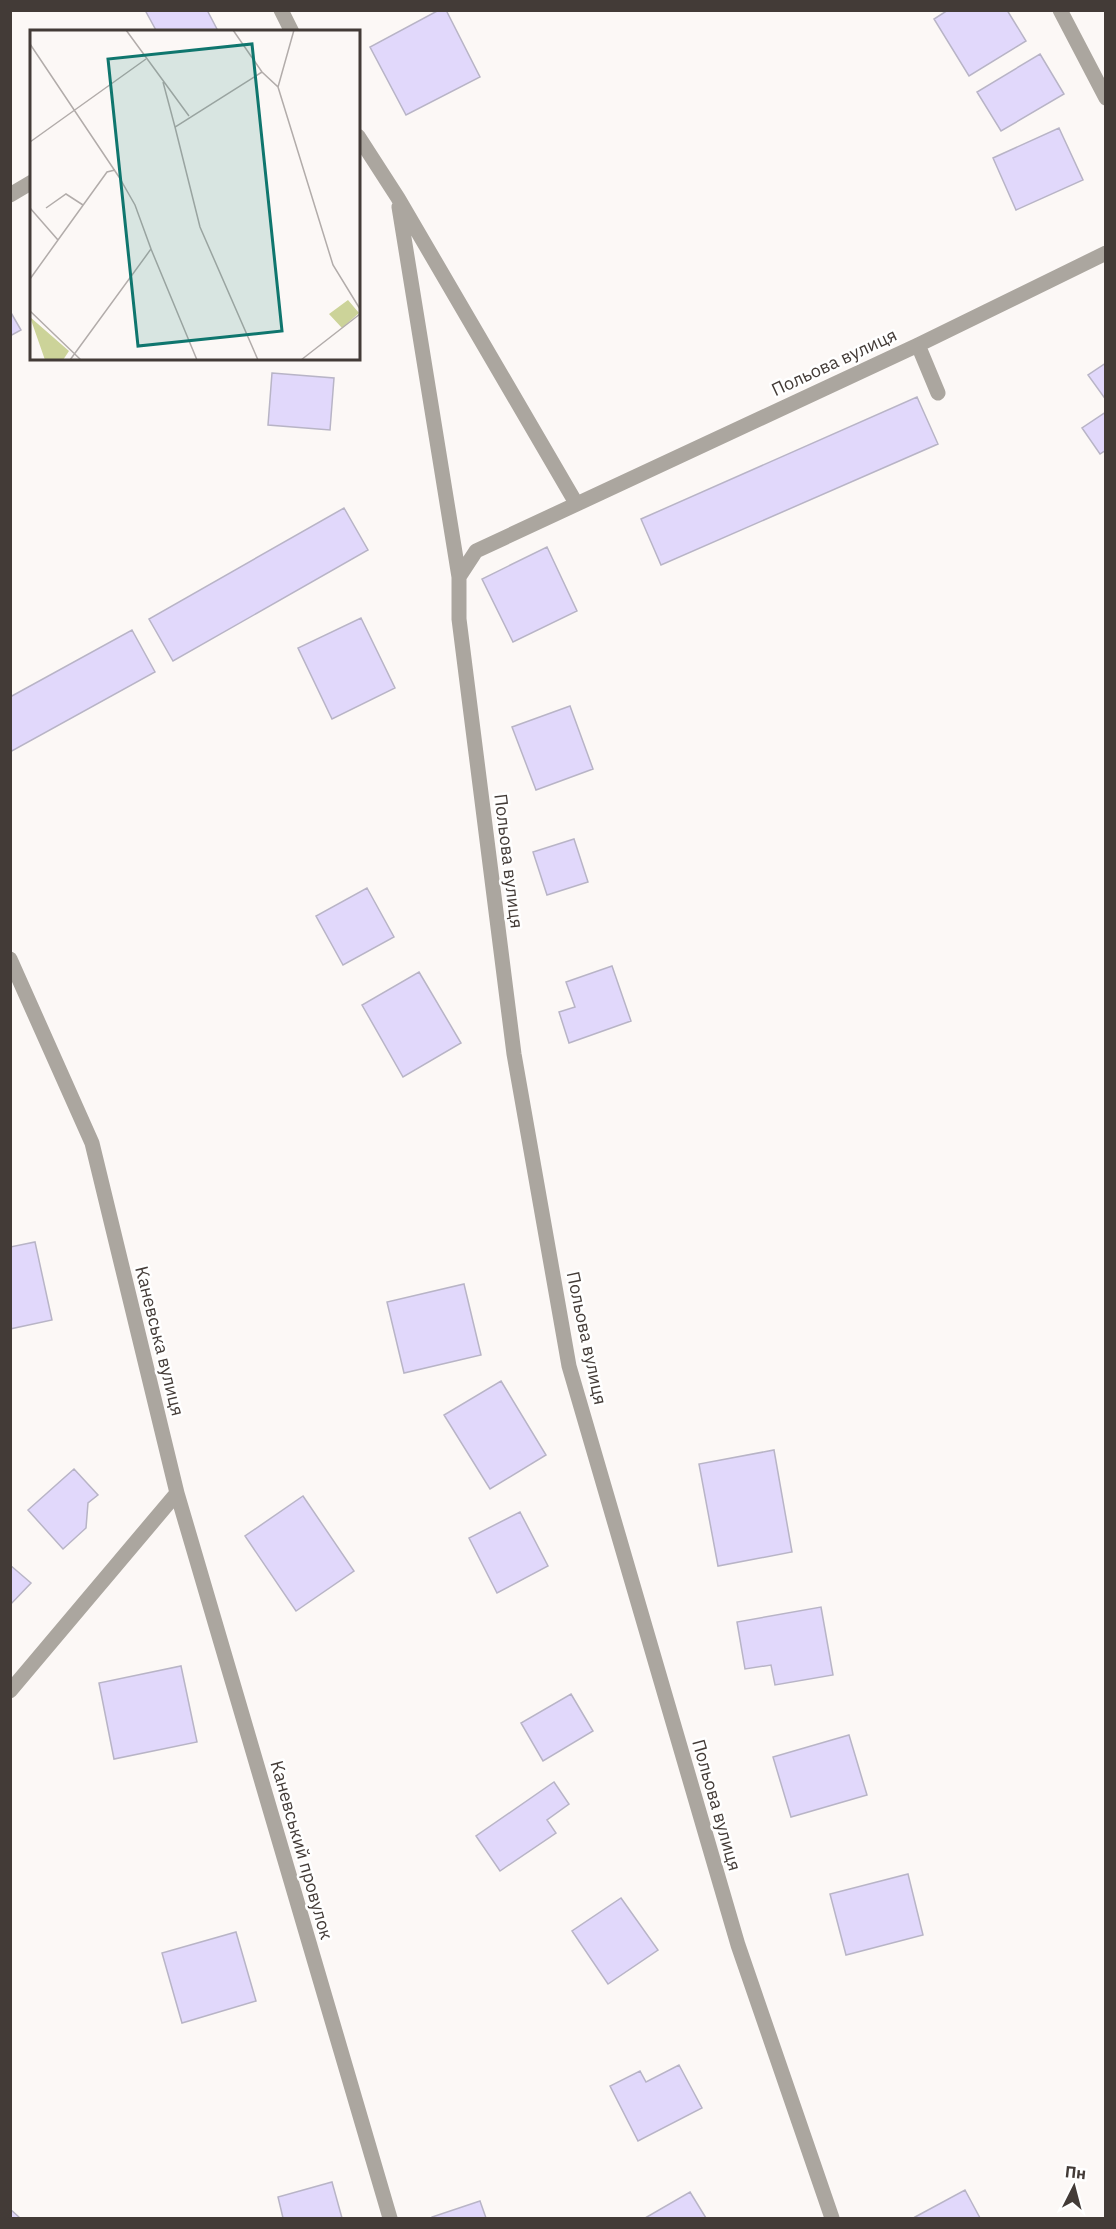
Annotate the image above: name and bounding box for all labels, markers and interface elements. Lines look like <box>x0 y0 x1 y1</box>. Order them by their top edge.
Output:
inset map <box>30 30 360 360</box>
street label: Польова вулиця <box>768 323 900 401</box>
street label: Польова вулиця <box>489 792 529 930</box>
street label: Каневська вулиця <box>130 1264 190 1418</box>
street label: Польова вулиця <box>562 1269 612 1407</box>
street label: Польова вулиця <box>687 1737 747 1873</box>
street label: Каневський провулок <box>265 1758 339 1942</box>
north arrow <box>1044 2157 1104 2217</box>
text: Пн <box>1064 2161 1087 2183</box>

